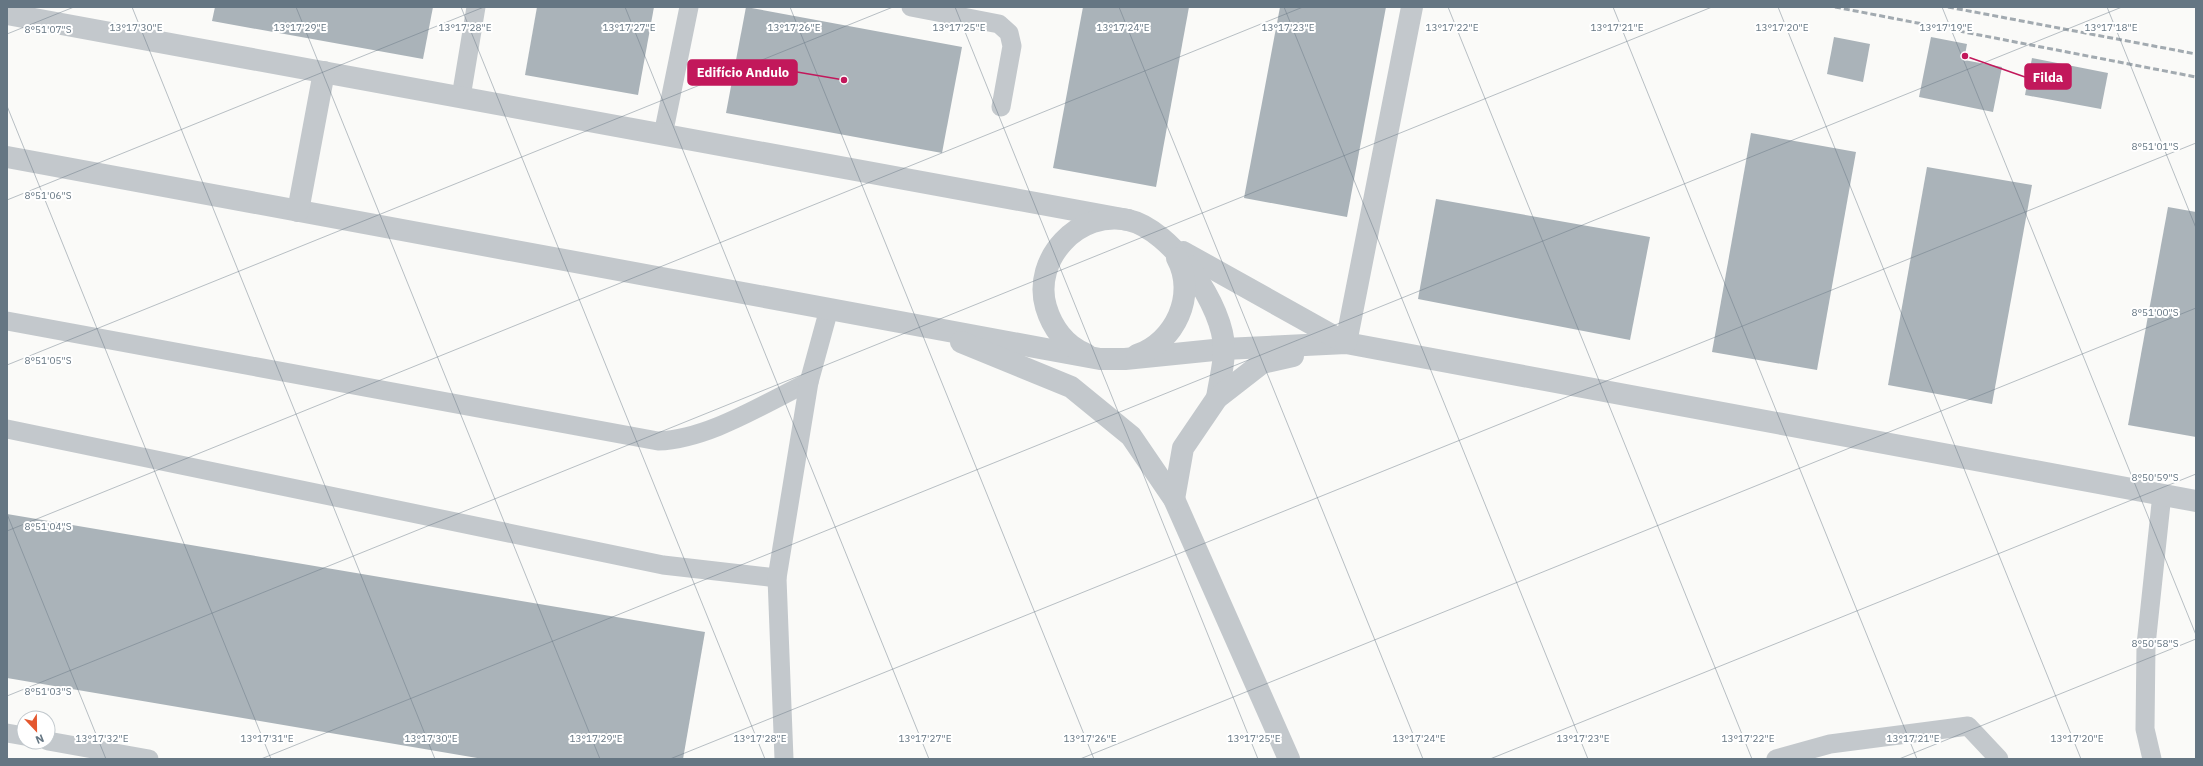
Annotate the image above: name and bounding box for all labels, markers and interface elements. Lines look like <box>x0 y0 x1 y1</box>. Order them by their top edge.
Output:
text: 13°17'30"E <box>109 21 163 34</box>
text: 13°17'29"E <box>273 21 327 34</box>
text: 13°17'28"E <box>438 21 492 34</box>
text: 13°17'27"E <box>602 21 656 34</box>
text: 13°17'26"E <box>767 21 821 34</box>
text: 13°17'25"E <box>932 21 986 34</box>
text: 13°17'24"E <box>1096 21 1150 34</box>
text: 13°17'23"E <box>1261 21 1315 34</box>
text: 13°17'22"E <box>1425 21 1479 34</box>
text: 13°17'21"E <box>1590 21 1644 34</box>
text: 13°17'20"E <box>1755 21 1809 34</box>
text: 13°17'19"E <box>1919 21 1973 34</box>
text: 13°17'18"E <box>2084 21 2138 34</box>
text: 8°51'07"S <box>24 23 72 36</box>
callout: Edifício Andulo <box>688 60 797 85</box>
text: Edifício Andulo <box>697 64 789 81</box>
callout: Filda <box>2025 64 2071 89</box>
text: Filda <box>2033 69 2063 86</box>
text: 8°51'01"S <box>2131 140 2179 153</box>
text: 8°51'06"S <box>24 189 72 202</box>
text: 8°51'00"S <box>2131 306 2179 319</box>
text: 8°51'05"S <box>24 354 72 367</box>
text: 8°50'59"S <box>2131 471 2179 484</box>
text: 8°51'04"S <box>24 520 72 533</box>
text: 8°50'58"S <box>2131 637 2179 650</box>
text: 8°51'03"S <box>24 685 72 698</box>
north arrow <box>16 710 56 750</box>
text: N <box>33 731 46 747</box>
text: 13°17'32"E <box>75 732 129 745</box>
text: 13°17'31"E <box>240 732 294 745</box>
text: 13°17'30"E <box>404 732 458 745</box>
text: 13°17'29"E <box>569 732 623 745</box>
text: 13°17'28"E <box>733 732 787 745</box>
text: 13°17'27"E <box>898 732 952 745</box>
text: 13°17'26"E <box>1063 732 1117 745</box>
text: 13°17'25"E <box>1227 732 1281 745</box>
text: 13°17'24"E <box>1392 732 1446 745</box>
text: 13°17'23"E <box>1556 732 1610 745</box>
text: 13°17'22"E <box>1721 732 1775 745</box>
text: 13°17'21"E <box>1886 732 1940 745</box>
text: 13°17'20"E <box>2050 732 2104 745</box>

